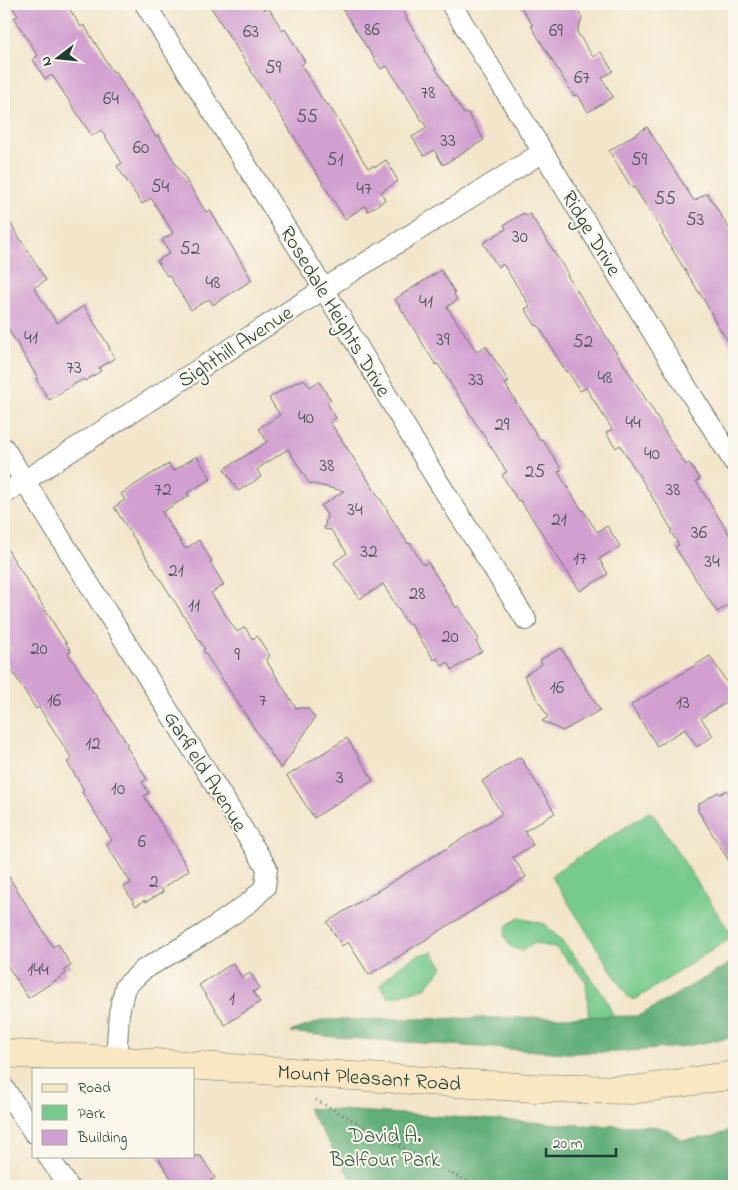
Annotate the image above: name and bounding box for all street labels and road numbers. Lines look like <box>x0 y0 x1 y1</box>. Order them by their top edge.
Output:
street label: Ridge Drive <box>551 186 628 284</box>
street label: Rosedale Heights Drive <box>270 221 398 405</box>
street label: Sighthill Avenue <box>173 299 301 398</box>
street label: Garfield Avenue <box>155 706 254 839</box>
street label: Mount Pleasant Road <box>276 1058 462 1100</box>

